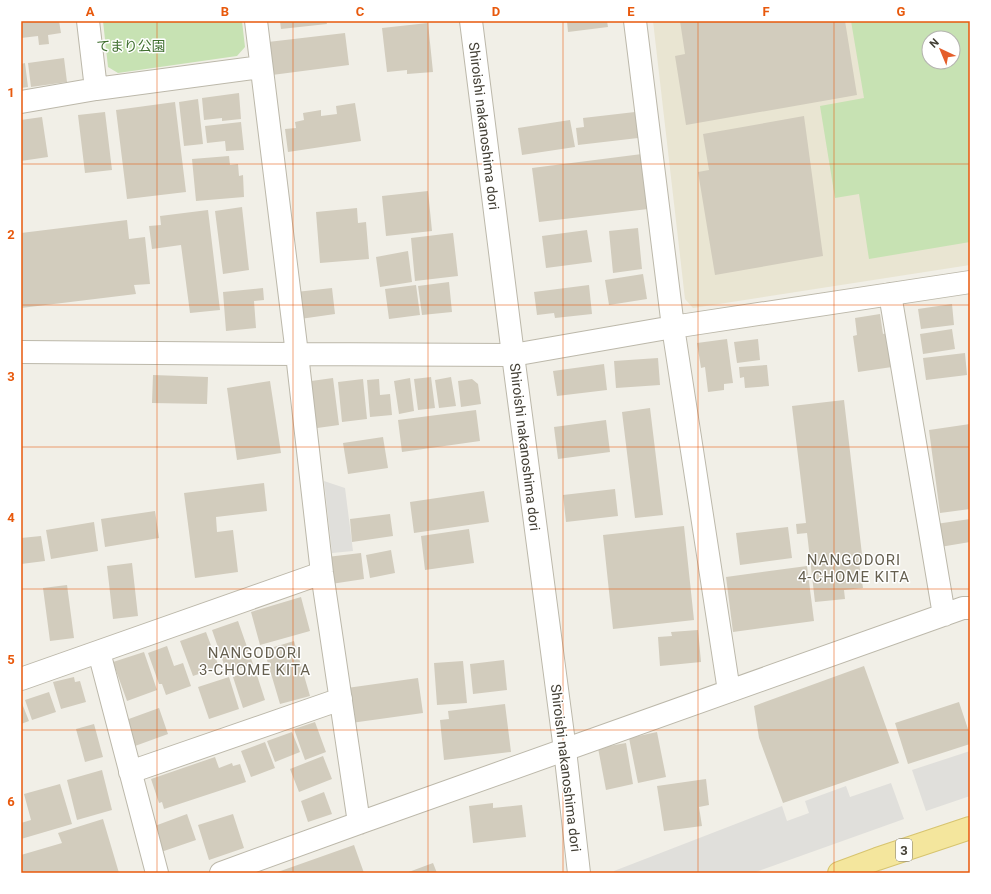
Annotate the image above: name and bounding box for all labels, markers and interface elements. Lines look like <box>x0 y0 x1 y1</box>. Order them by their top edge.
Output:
text: A <box>86 4 95 19</box>
text: B <box>221 4 229 19</box>
text: C <box>356 4 365 19</box>
text: D <box>492 4 500 19</box>
text: E <box>627 4 635 19</box>
text: F <box>762 4 770 19</box>
text: G <box>897 4 906 19</box>
north arrow <box>921 30 961 70</box>
text: N <box>927 36 942 51</box>
park label: てまり公園 <box>96 38 166 54</box>
street label: Shiroishi nakanoshima dori <box>466 41 502 211</box>
text: 1 <box>7 85 15 100</box>
text: 2 <box>7 227 15 242</box>
street label: Shiroishi nakanoshima dori <box>507 362 543 532</box>
text: 3 <box>7 369 15 384</box>
text: 4 <box>7 510 15 525</box>
district label: NANGODORI 4-CHOME KITA <box>798 551 910 586</box>
district label: NANGODORI 3-CHOME KITA <box>199 644 311 679</box>
text: 5 <box>7 652 15 667</box>
street label: Shiroishi nakanoshima dori <box>548 683 584 853</box>
text: 6 <box>7 794 15 809</box>
road number: 3 <box>896 839 912 861</box>

